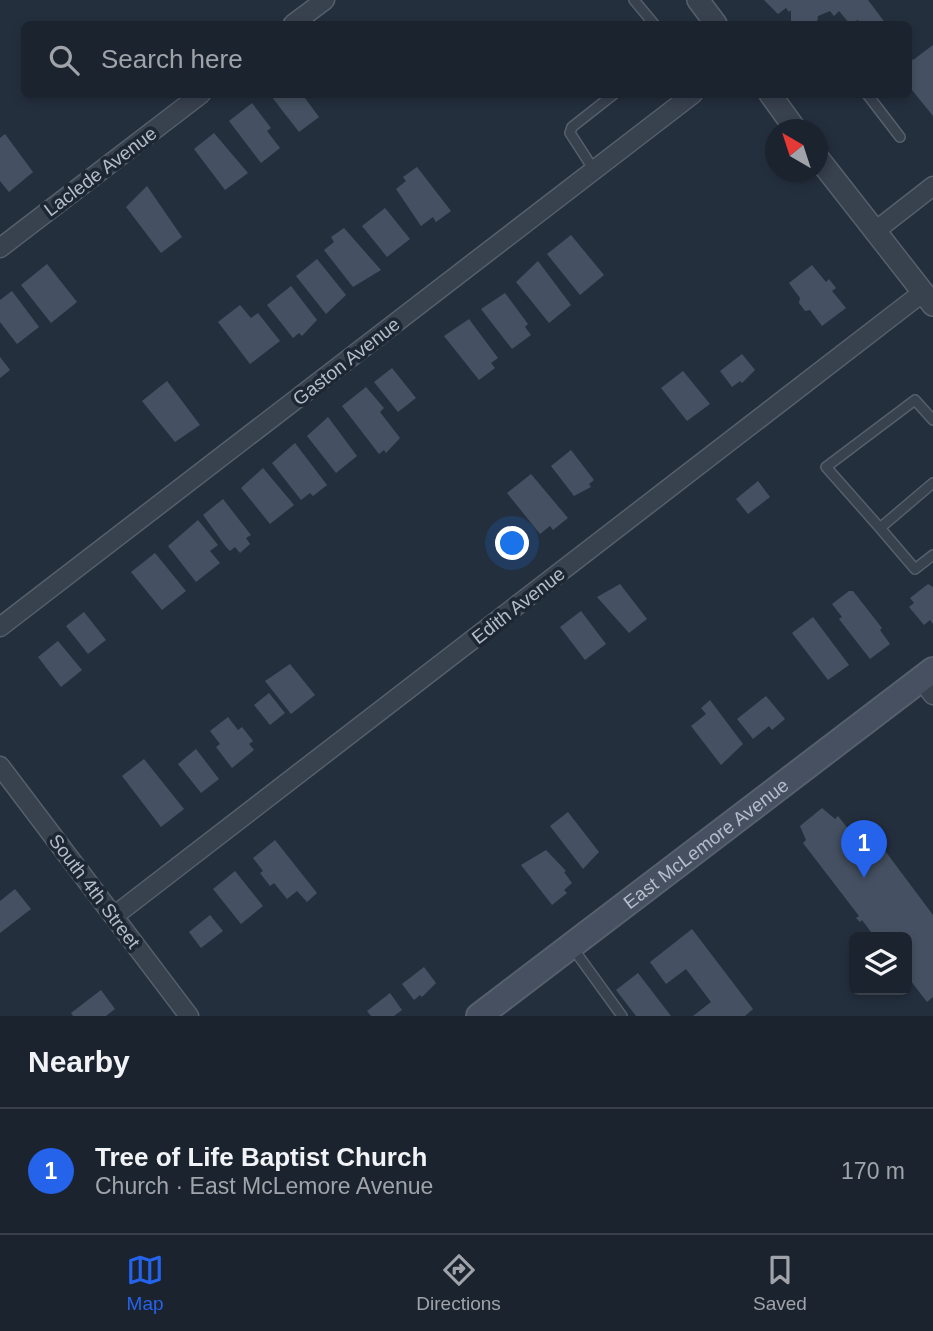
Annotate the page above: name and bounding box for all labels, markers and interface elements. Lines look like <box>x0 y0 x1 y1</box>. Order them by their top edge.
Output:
search box <box>21 21 912 98</box>
icon: search <box>45 41 83 79</box>
text: Search here <box>101 44 243 74</box>
north arrow <box>765 119 828 182</box>
street label: Laclede Avenue <box>40 122 160 220</box>
street label: Gaston Avenue <box>289 313 404 410</box>
your location <box>495 526 529 560</box>
street label: Edith Avenue <box>468 563 569 648</box>
street label: East McLemore Avenue <box>619 774 792 913</box>
pin: 1 <box>841 820 887 878</box>
street label: South 4th Street <box>45 830 145 953</box>
map controls <box>849 932 912 995</box>
button: layers <box>849 932 912 995</box>
text: Nearby <box>28 1045 130 1078</box>
text: Tree of Life Baptist Church <box>95 1142 427 1172</box>
text: 1 <box>45 1158 57 1184</box>
text: 170 m <box>841 1158 905 1184</box>
text: Church · East McLemore Avenue <box>95 1173 433 1199</box>
tab: Map <box>126 1251 164 1315</box>
tab: Directions <box>416 1251 501 1315</box>
tab: Saved <box>753 1251 807 1315</box>

